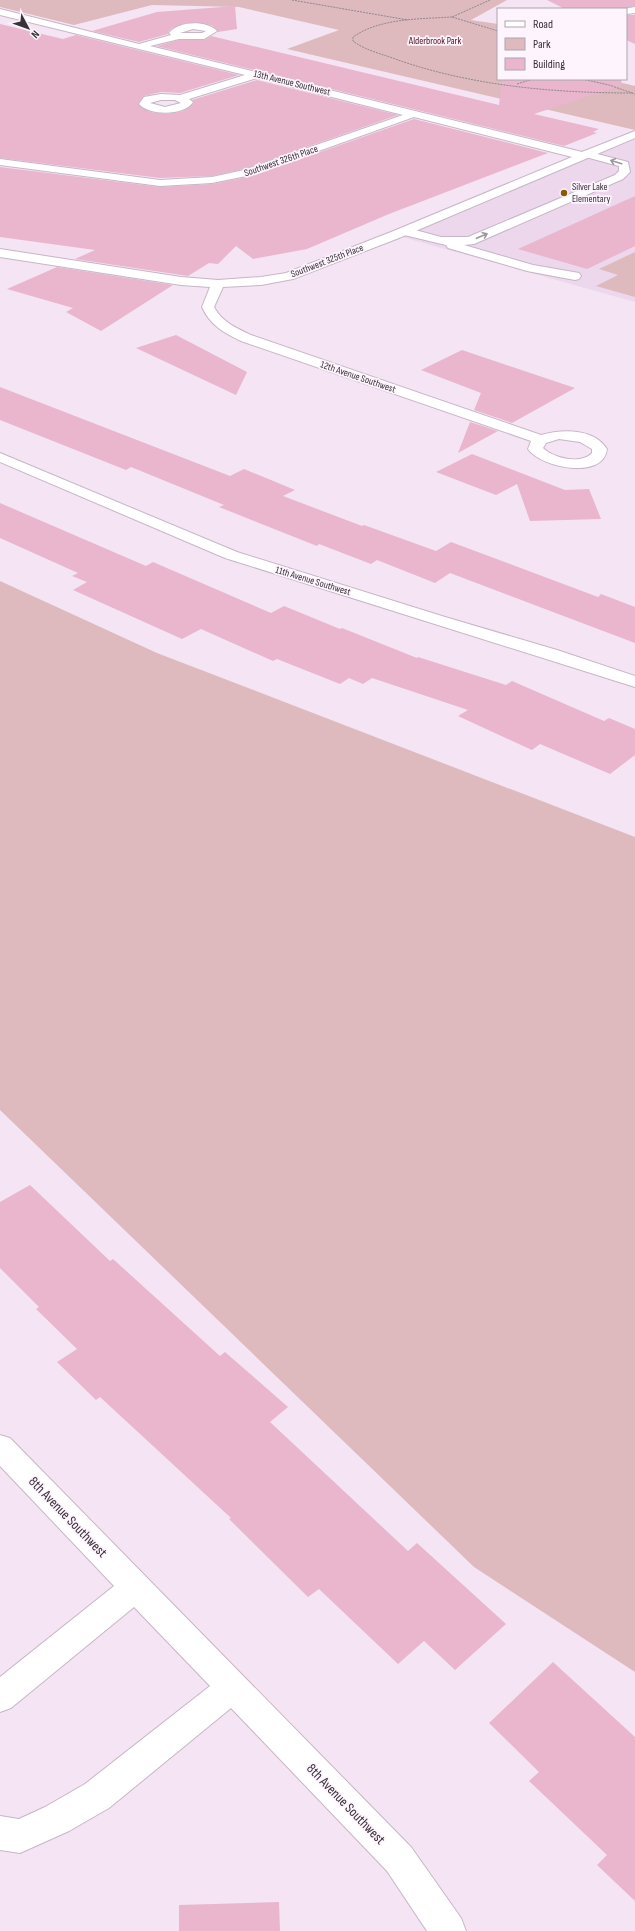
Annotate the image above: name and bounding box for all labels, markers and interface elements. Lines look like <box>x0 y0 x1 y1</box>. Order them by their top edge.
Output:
north arrow <box>8 8 48 48</box>
legend <box>497 8 627 80</box>
text: Road <box>533 17 553 32</box>
text: N <box>28 28 42 41</box>
park label: Alderbrook Park <box>408 35 461 47</box>
text: Park <box>533 37 551 52</box>
text: Building <box>533 57 565 72</box>
street label: 13th Avenue Southwest <box>252 68 332 98</box>
street label: Southwest 326th Place <box>243 143 319 179</box>
one-way arrow <box>610 158 623 165</box>
place label: Silver Lake Elementary <box>572 181 611 205</box>
marker: Silver Lake Elementary <box>559 188 569 198</box>
one-way arrow <box>476 232 488 239</box>
street label: Southwest 325th Place <box>289 242 365 280</box>
street label: 12th Avenue Southwest <box>319 358 397 396</box>
street label: 11th Avenue Southwest <box>274 564 352 598</box>
street label: 8th Avenue Southwest <box>25 1473 111 1561</box>
street label: 8th Avenue Southwest <box>303 1760 389 1848</box>

